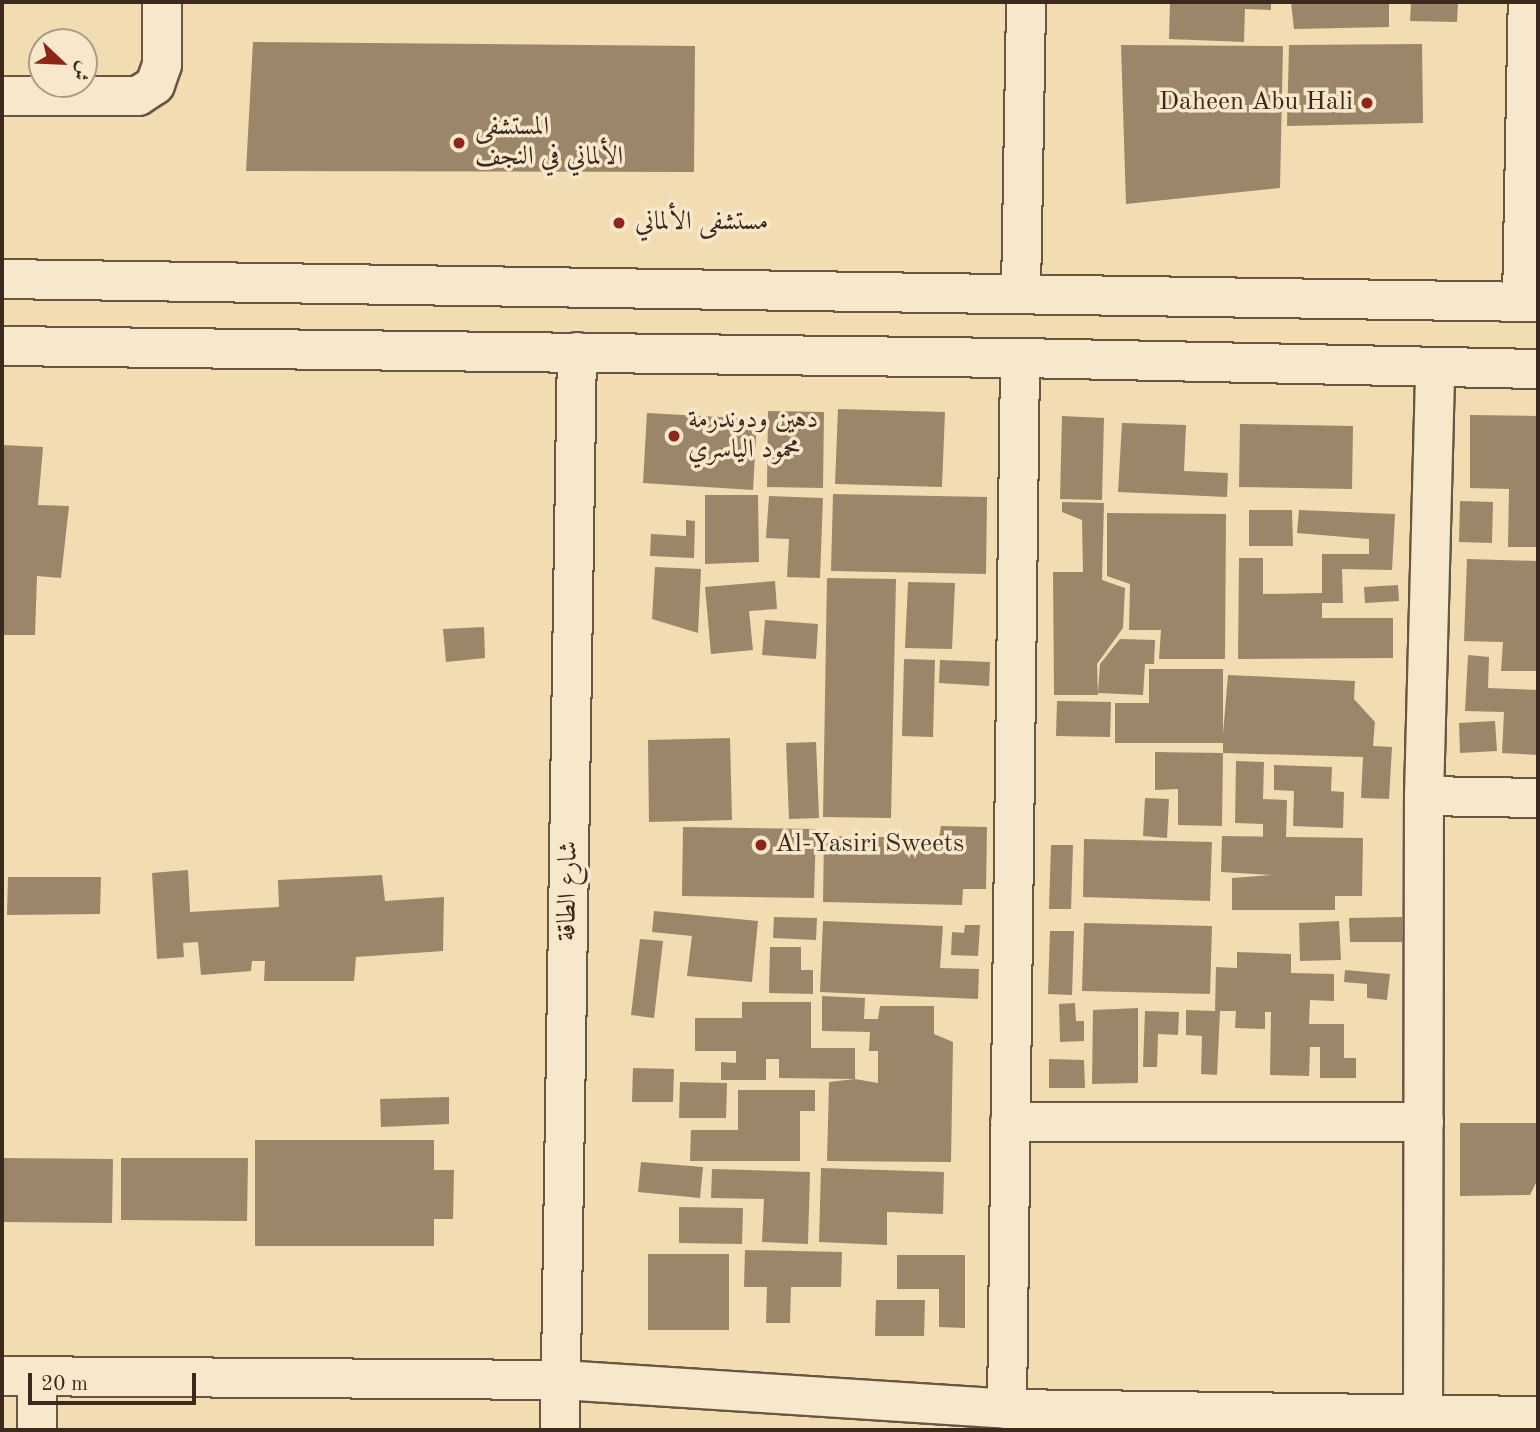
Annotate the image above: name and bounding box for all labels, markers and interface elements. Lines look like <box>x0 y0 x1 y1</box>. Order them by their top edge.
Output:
north arrow <box>28 28 98 98</box>
text: ش <box>69 58 93 83</box>
place label: Daheen Abu Hali <box>1159 87 1353 119</box>
marker: Daheen Abu Hali <box>1359 95 1375 111</box>
place label: المستشفى الألماني في النجف <box>475 112 623 174</box>
marker: المستشفى الألماني في النجف <box>449 133 469 153</box>
place label: مستشفى الألماني <box>635 207 768 239</box>
marker: مستشفى الألماني <box>609 213 629 233</box>
place label: دهين ودوندرمة محمود الياسري <box>688 405 818 466</box>
marker: دهين ودوندرمة محمود الياسري <box>666 428 682 444</box>
place label: Al-Yasiri Sweets <box>775 829 964 861</box>
marker: Al-Yasiri Sweets <box>753 837 769 853</box>
street label: شارع الطاقة <box>553 841 585 941</box>
scale bar <box>32 1358 200 1402</box>
text: 20 m <box>41 1374 88 1395</box>

